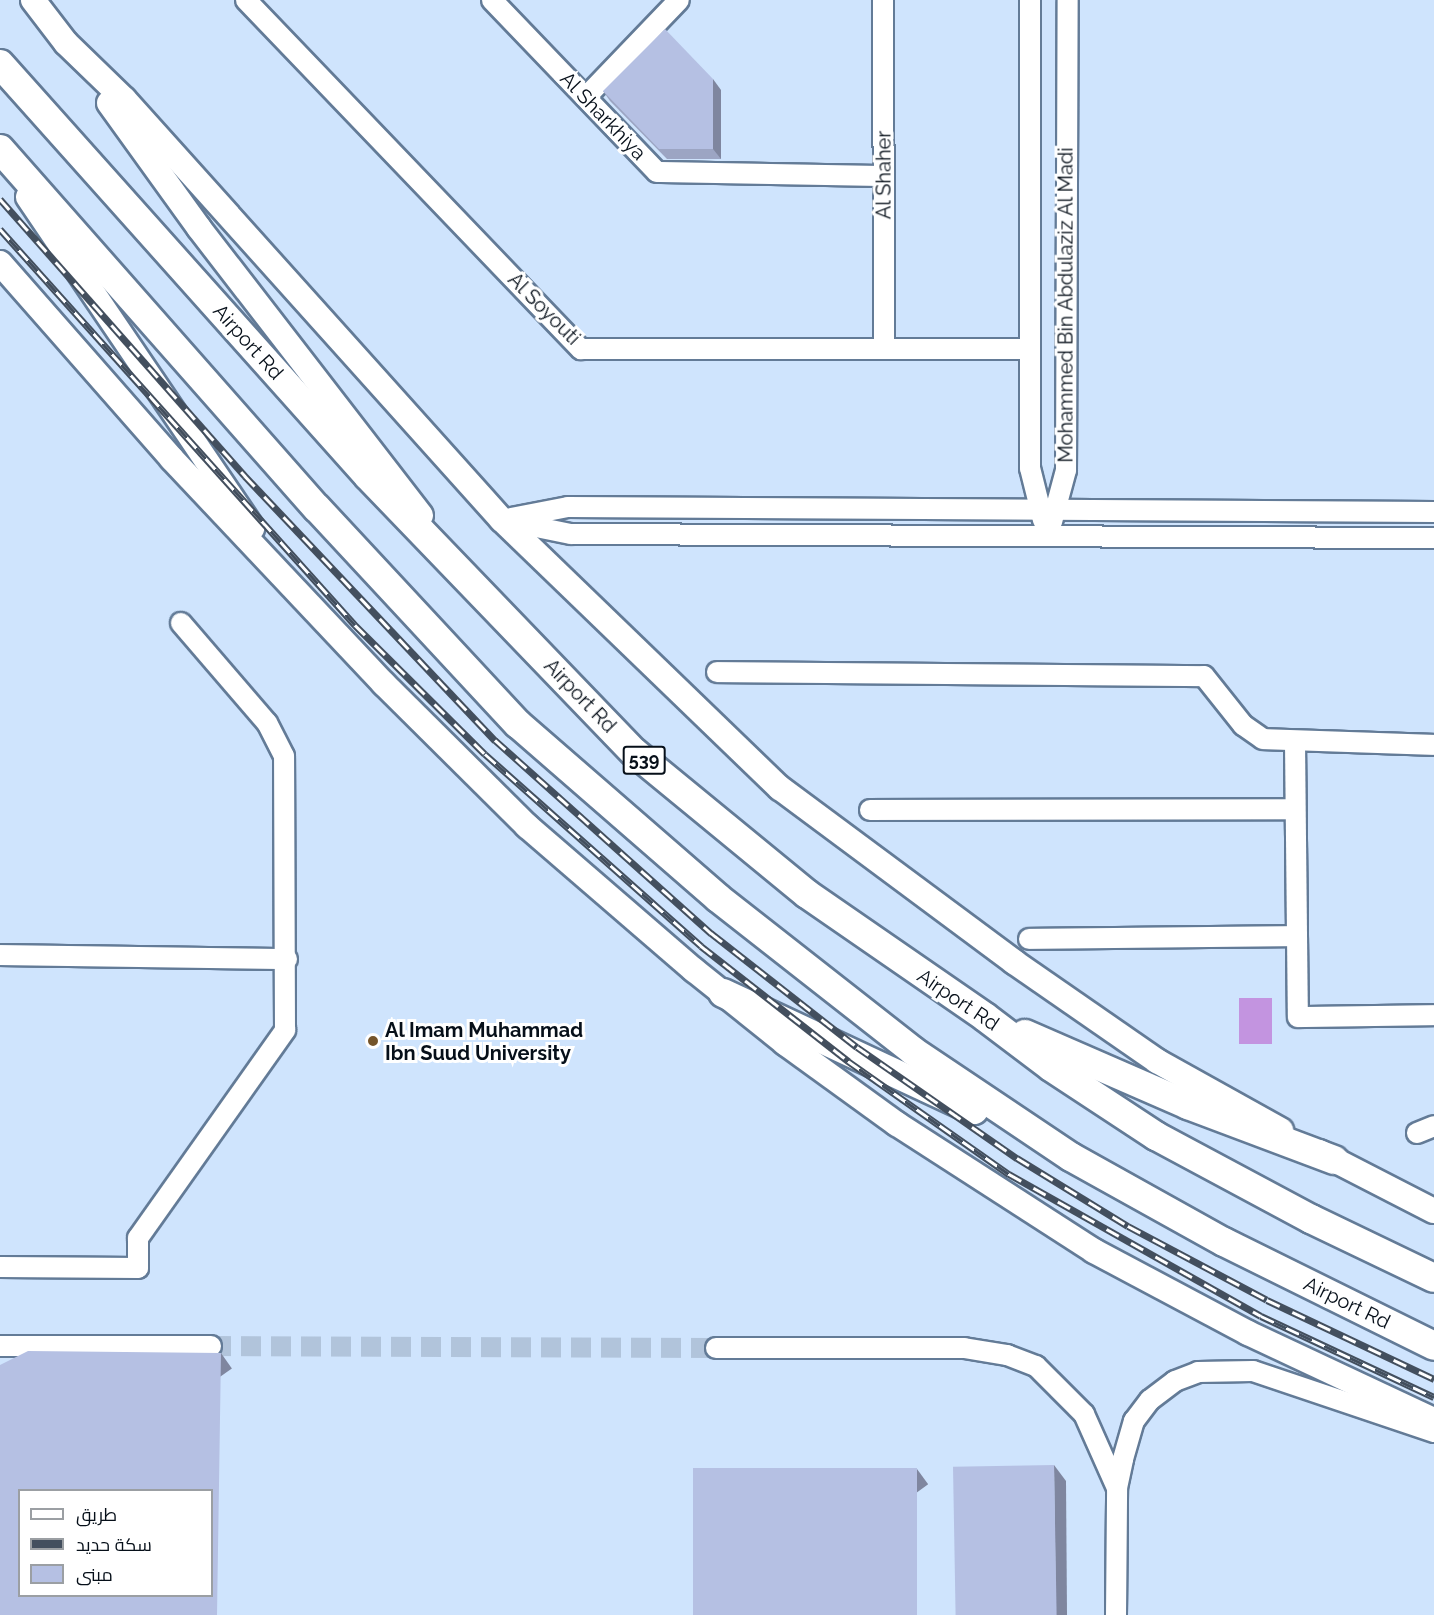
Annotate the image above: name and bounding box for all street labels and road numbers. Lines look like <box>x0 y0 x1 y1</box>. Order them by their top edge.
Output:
street label: Al Sharkhiya <box>555 67 651 165</box>
street label: Al Shaher <box>872 130 896 220</box>
street label: Mohammed Bin Abdulaziz Al Madi <box>1054 146 1078 464</box>
street label: Al Soyouti <box>503 268 585 350</box>
street label: Airport Rd <box>208 299 288 385</box>
street label: Airport Rd <box>539 654 621 738</box>
road number: 539 <box>622 745 666 775</box>
street label: Airport Rd <box>913 964 1003 1036</box>
street label: Airport Rd <box>1300 1272 1394 1334</box>

